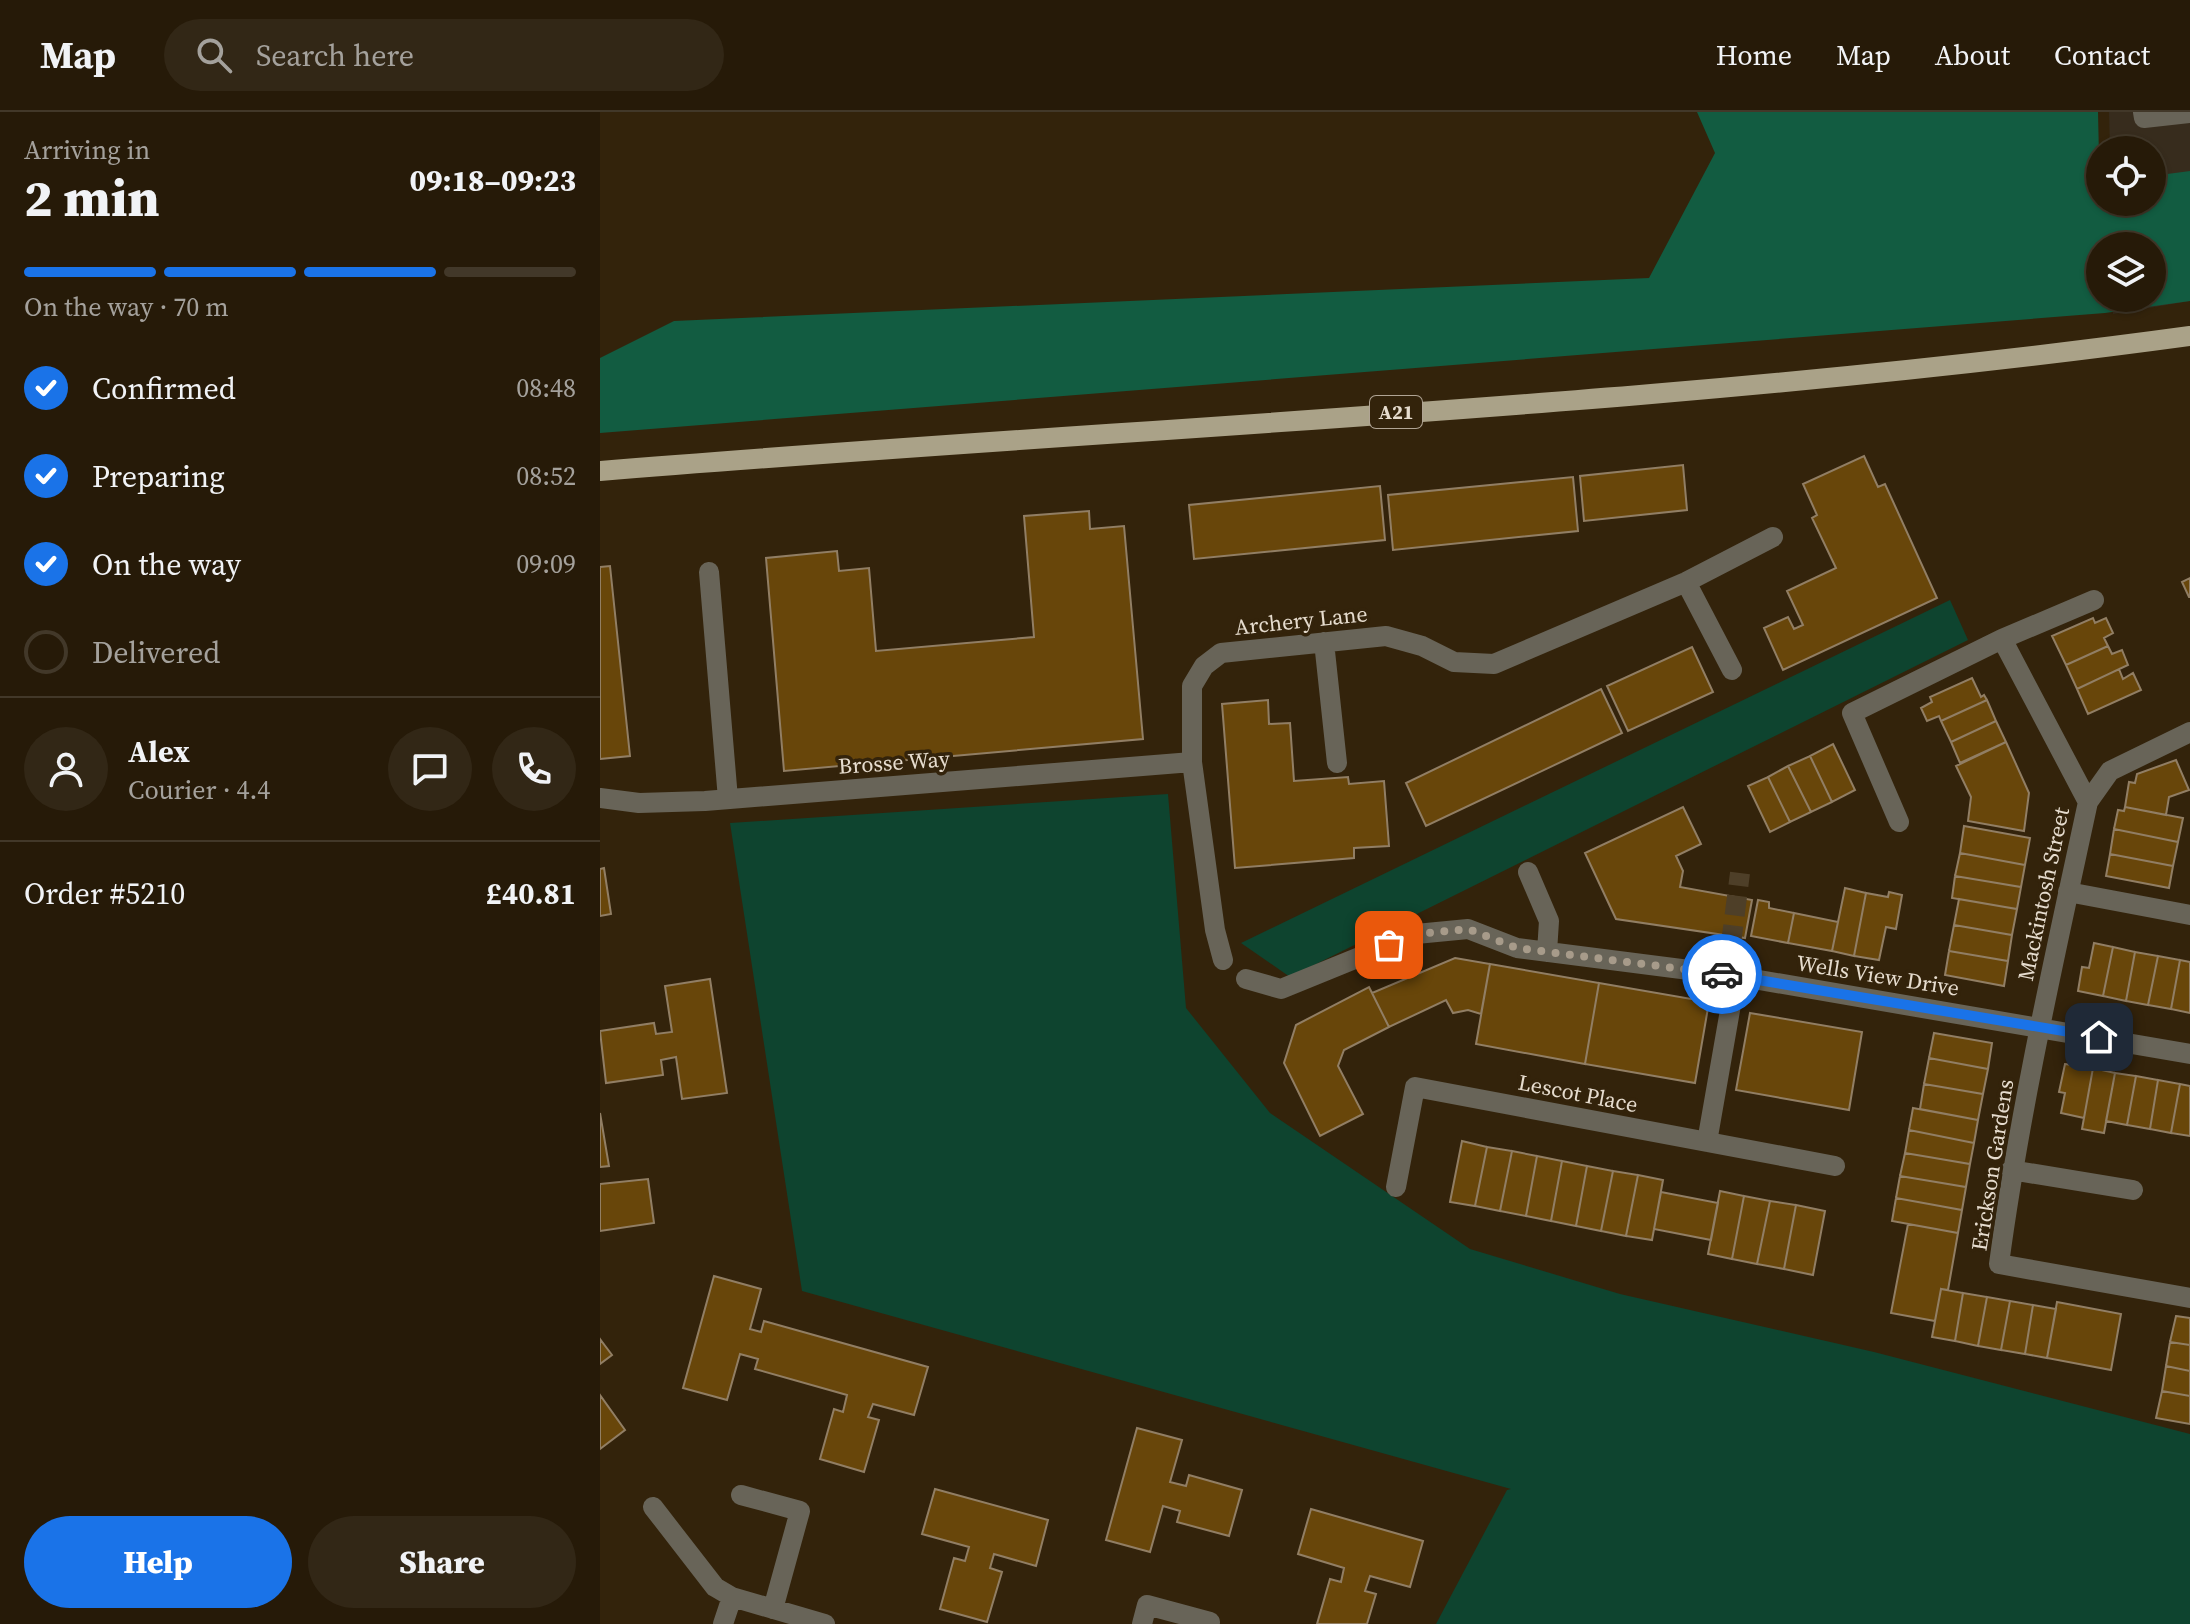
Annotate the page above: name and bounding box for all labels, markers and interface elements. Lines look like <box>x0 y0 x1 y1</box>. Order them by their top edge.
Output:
search box <box>164 19 724 91</box>
text: Map <box>40 29 116 81</box>
icon: search <box>192 33 236 77</box>
text: Search here <box>256 35 414 76</box>
text: Home <box>1716 36 1792 74</box>
text: Map <box>1836 36 1891 74</box>
text: About <box>1935 36 2010 74</box>
text: Contact <box>2054 36 2150 74</box>
text: Arriving in <box>24 132 150 168</box>
map controls <box>2086 136 2166 312</box>
button: locate <box>2086 136 2166 216</box>
text: 09:18–09:23 <box>409 160 576 201</box>
text: 2 min <box>24 162 160 233</box>
button: layers <box>2086 232 2166 312</box>
text: On the way · 70 m <box>24 289 229 325</box>
icon: check <box>24 366 68 410</box>
text: Confirmed <box>92 368 236 409</box>
text: 08:48 <box>516 370 576 406</box>
road number: A21 <box>1370 396 1422 428</box>
icon: check <box>24 454 68 498</box>
text: Preparing <box>92 456 225 497</box>
text: 08:52 <box>516 458 576 494</box>
icon: check <box>24 542 68 586</box>
text: On the way <box>92 544 241 585</box>
text: 09:09 <box>516 546 576 582</box>
street label: Archery Lane <box>1233 598 1369 642</box>
text: Delivered <box>92 632 220 673</box>
button: person <box>24 727 108 811</box>
button: chat <box>388 727 472 811</box>
button: phone <box>492 727 576 811</box>
text: Alex <box>128 731 190 772</box>
street label: Brosse Way <box>837 743 951 781</box>
text: Courier · 4.4 <box>128 772 270 808</box>
street label: Mackintosh Street <box>2010 804 2076 984</box>
text: Order #5210 <box>24 873 185 914</box>
text: £40.81 <box>486 873 576 914</box>
pin <box>1355 911 1423 979</box>
icon: bag <box>1367 923 1411 967</box>
courier <box>1682 934 1762 1014</box>
street label: Wells View Drive <box>1794 947 1962 1003</box>
icon: car <box>1700 952 1744 996</box>
pin <box>2065 1003 2133 1071</box>
icon: home <box>2077 1015 2121 1059</box>
street label: Lescot Place <box>1516 1067 1640 1119</box>
street label: Erickson Gardens <box>1964 1077 2020 1253</box>
button: Help <box>24 1516 292 1608</box>
button: Share <box>308 1516 576 1608</box>

